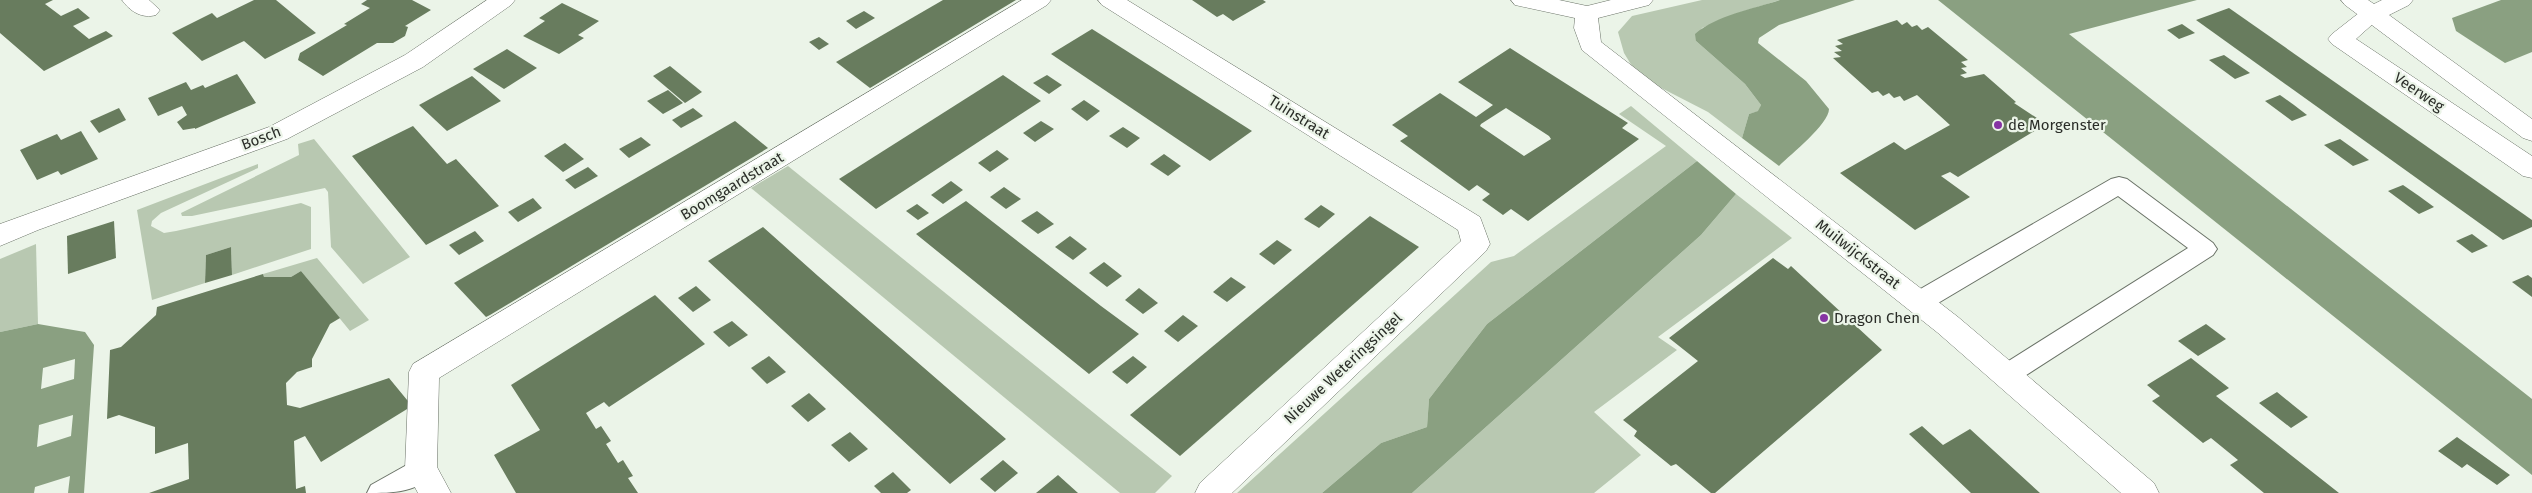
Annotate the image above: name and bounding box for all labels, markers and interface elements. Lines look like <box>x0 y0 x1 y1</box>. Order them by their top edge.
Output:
street label: Veerweg <box>2390 69 2448 115</box>
street label: Tuinstraat <box>1265 91 1333 143</box>
place label: de Morgenster <box>2008 116 2106 134</box>
marker: de Morgenster <box>1992 119 2004 131</box>
street label: Bosch <box>239 122 283 154</box>
street label: Boomgaardstraat <box>677 148 787 224</box>
street label: Muilwijckstraat <box>1812 215 1904 293</box>
street label: Nieuwe Weteringsingel <box>1280 308 1406 427</box>
place label: Dragon Chen <box>1834 309 1920 327</box>
marker: Dragon Chen <box>1818 312 1830 324</box>

